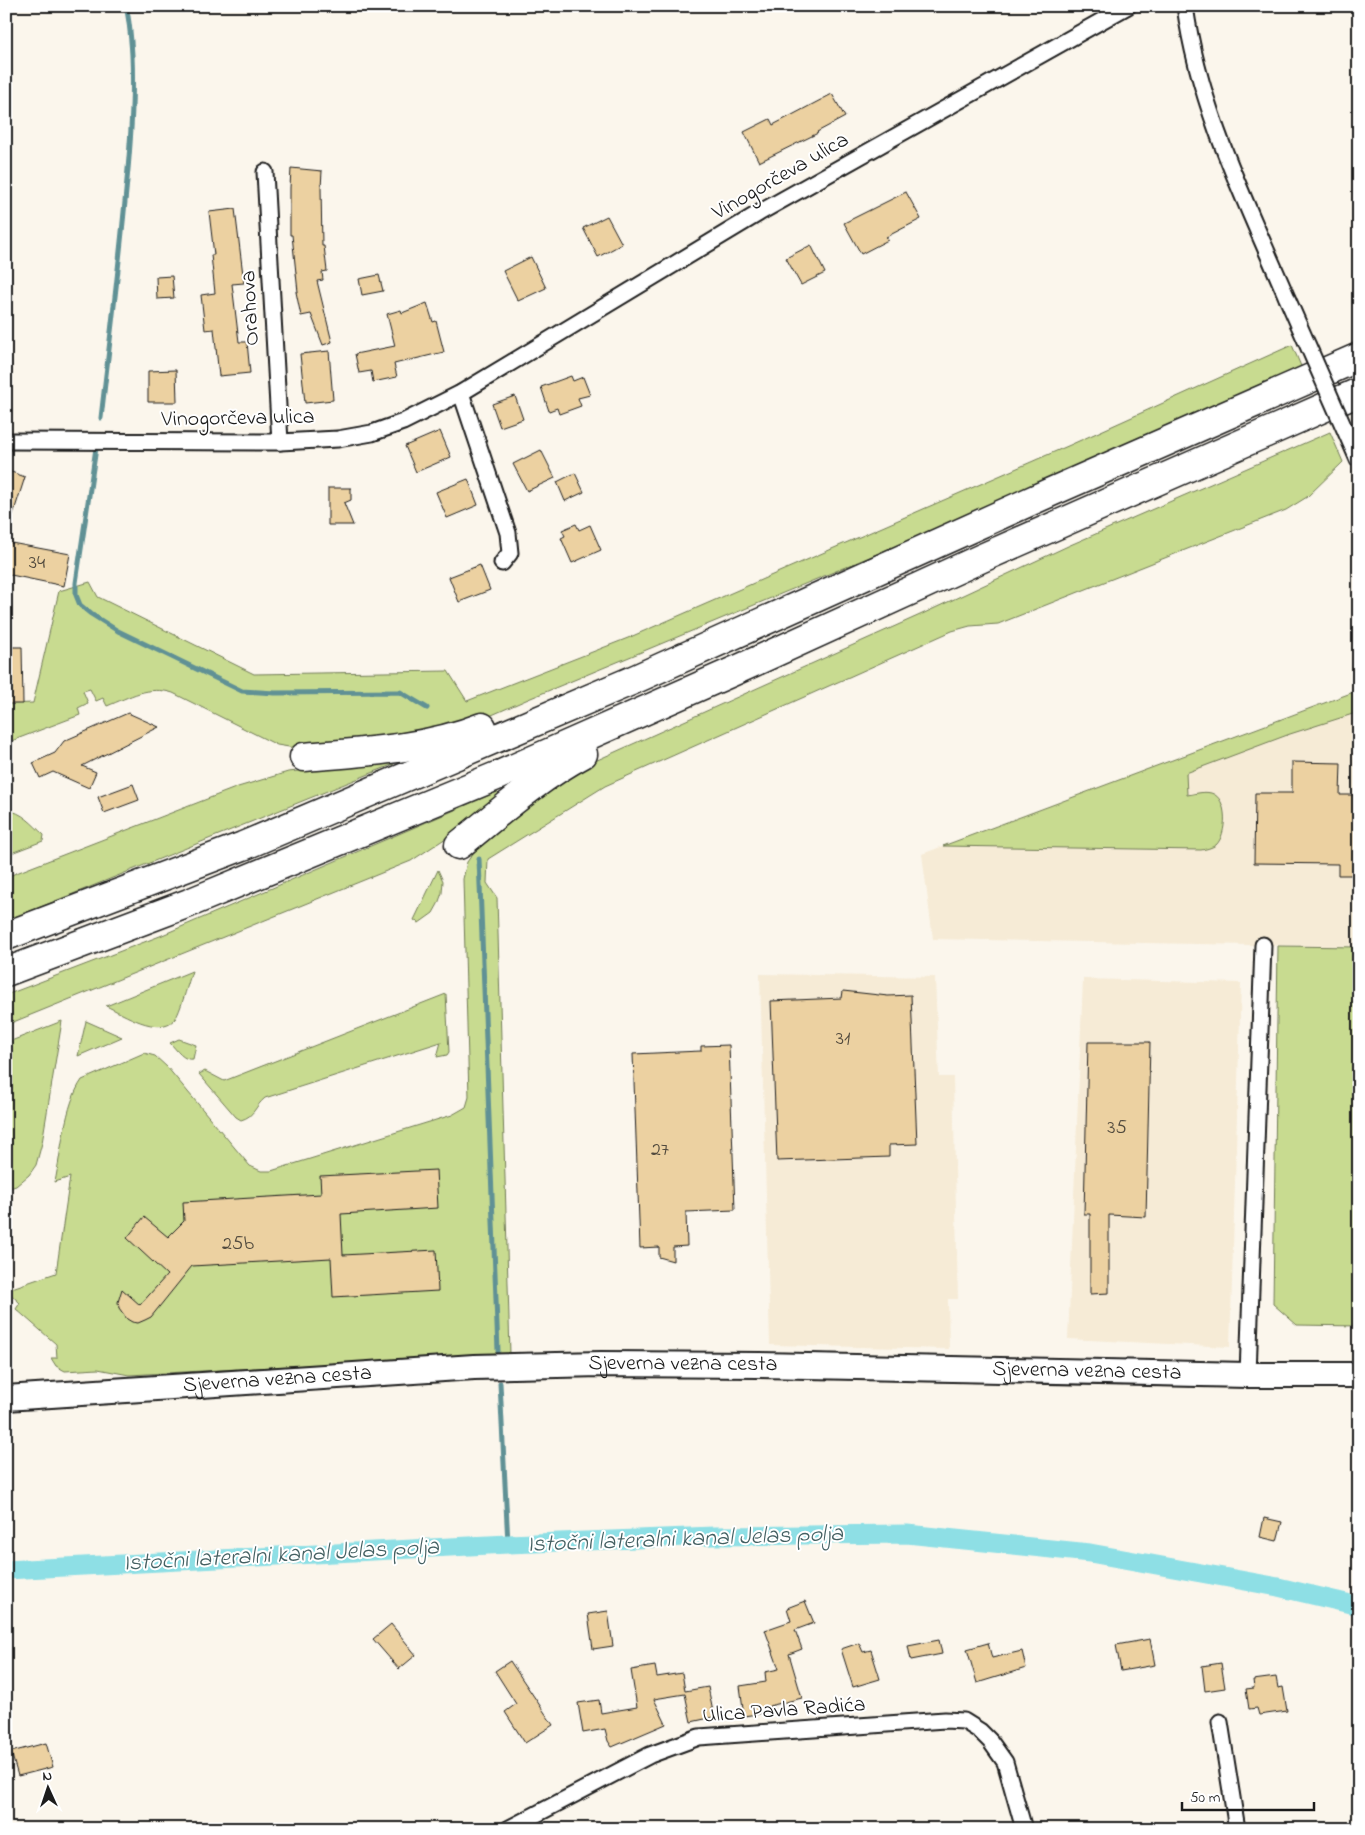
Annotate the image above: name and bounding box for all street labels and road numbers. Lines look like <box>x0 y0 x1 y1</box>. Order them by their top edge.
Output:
street label: Vinogorčeva ulica <box>706 125 856 231</box>
street label: Orahova <box>233 270 269 346</box>
street label: Vinogorčeva ulica <box>160 402 315 437</box>
street label: Sjeverna vezna cesta <box>588 1348 778 1381</box>
street label: Sjeverna vezna cesta <box>992 1354 1182 1390</box>
street label: Sjeverna vezna cesta <box>182 1358 373 1402</box>
street label: Ulica Pavla Radića <box>701 1689 867 1733</box>

